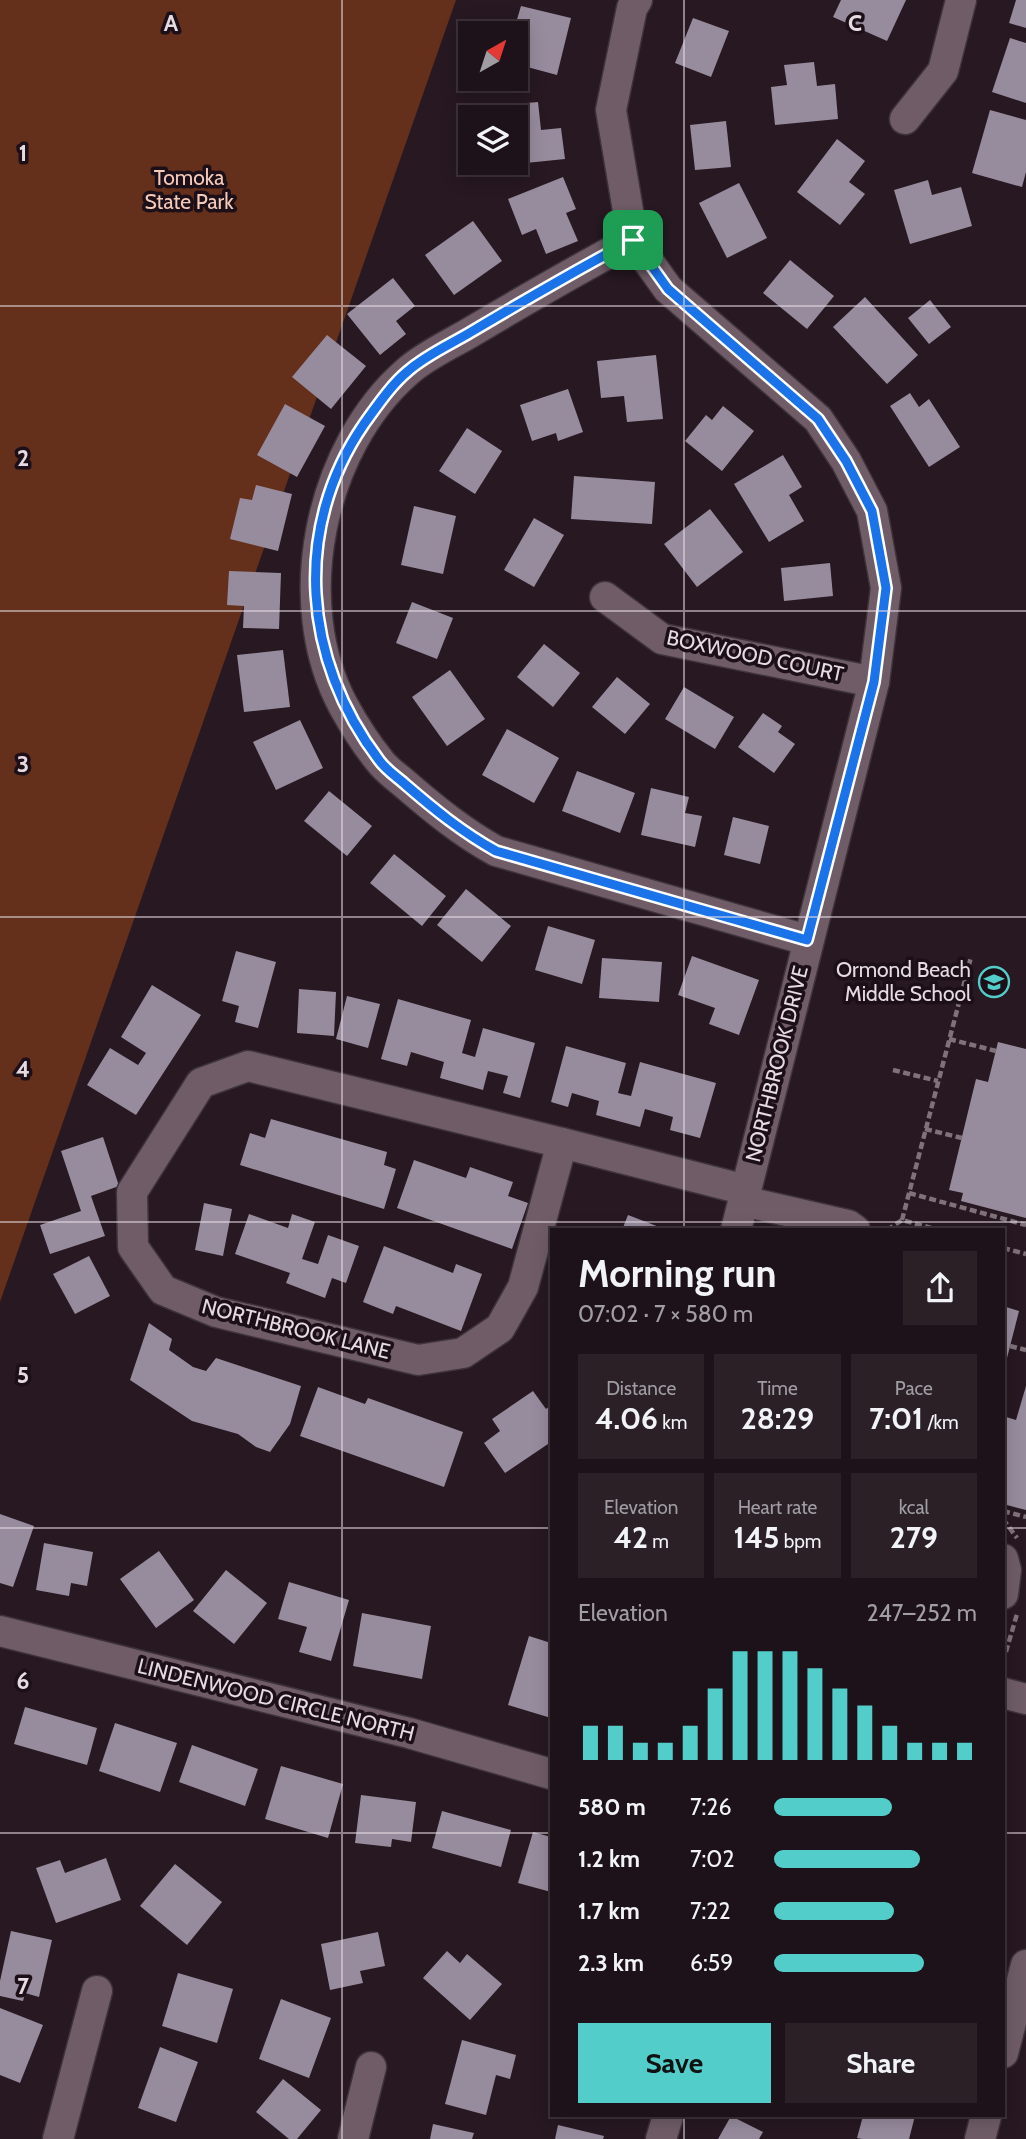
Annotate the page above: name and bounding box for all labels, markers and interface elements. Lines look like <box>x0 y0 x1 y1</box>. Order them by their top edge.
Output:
text: A <box>164 9 179 37</box>
text: C <box>848 9 862 37</box>
north arrow <box>458 21 528 91</box>
map controls <box>458 21 528 175</box>
button: layers <box>458 105 528 175</box>
text: 1 <box>19 139 27 167</box>
park label: Tomoka State Park <box>144 165 234 214</box>
pin <box>603 210 663 270</box>
icon: arrive <box>614 221 652 259</box>
text: 2 <box>17 444 29 472</box>
street label: BOXWOOD COURT <box>664 625 846 686</box>
text: 3 <box>17 750 29 778</box>
place label: Ormond Beach Middle School <box>836 957 971 1006</box>
street label: NORTHBROOK DRIVE <box>740 963 813 1165</box>
school or university icon: Ormond Beach Middle School <box>977 965 1011 999</box>
text: 4 <box>16 1055 30 1083</box>
text: Morning run <box>578 1250 777 1297</box>
button: share <box>903 1251 977 1325</box>
street label: NORTHBROOK LANE <box>199 1293 393 1364</box>
text: 07:02 · 7 × 580 m <box>578 1300 753 1328</box>
text: 5 <box>17 1361 29 1389</box>
text: Distance <box>606 1377 676 1400</box>
text: Time <box>757 1377 798 1400</box>
text: Pace <box>895 1377 933 1400</box>
text: 4.06 <box>595 1400 658 1437</box>
text: 28:29 <box>741 1400 814 1437</box>
text: 7:01 <box>869 1400 923 1437</box>
text: km <box>658 1411 687 1434</box>
text: /km <box>923 1411 959 1434</box>
text: Elevation <box>604 1496 678 1519</box>
text: Heart rate <box>738 1496 817 1519</box>
text: kcal <box>899 1496 929 1519</box>
text: 42 <box>613 1519 648 1556</box>
text: 145 <box>734 1519 779 1556</box>
text: 279 <box>890 1519 938 1556</box>
text: m <box>648 1530 669 1553</box>
text: bpm <box>779 1530 821 1553</box>
text: Elevation <box>578 1599 668 1627</box>
text: 247–252 m <box>866 1599 977 1627</box>
street label: LINDENWOOD CIRCLE NORTH <box>135 1653 417 1746</box>
text: 6 <box>17 1667 29 1695</box>
text: 580 m <box>578 1793 646 1821</box>
text: 7:26 <box>690 1793 731 1821</box>
text: 1.2 km <box>578 1845 640 1873</box>
text: 7:02 <box>690 1845 734 1873</box>
text: 1.7 km <box>578 1897 640 1925</box>
text: 7:22 <box>690 1897 730 1925</box>
text: 2.3 km <box>578 1949 644 1977</box>
text: 6:59 <box>690 1949 733 1977</box>
text: 7 <box>17 1972 29 2000</box>
button: Save <box>578 2023 771 2103</box>
button: Share <box>785 2023 977 2103</box>

